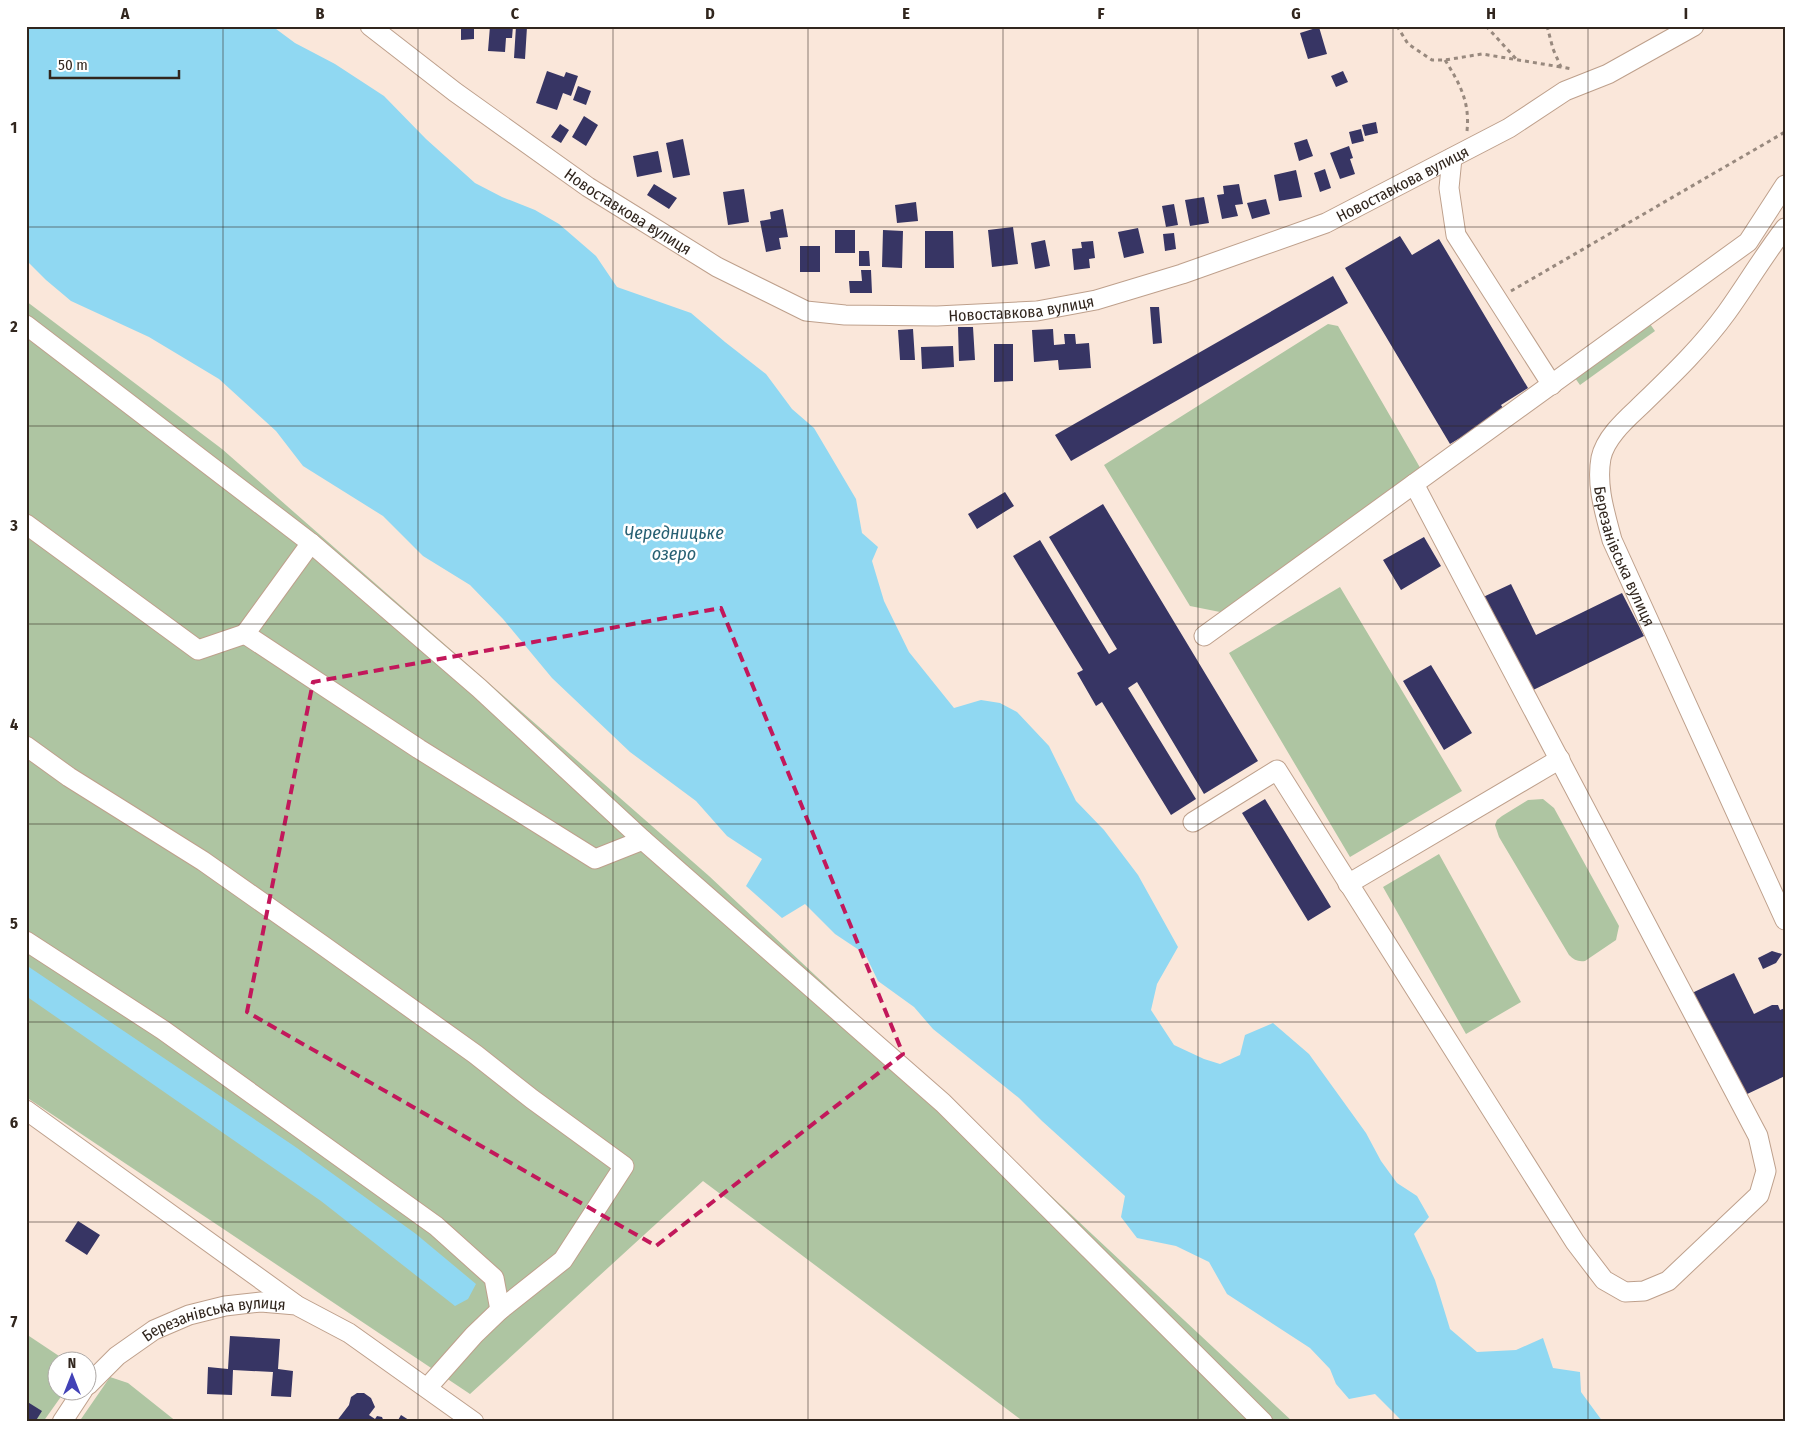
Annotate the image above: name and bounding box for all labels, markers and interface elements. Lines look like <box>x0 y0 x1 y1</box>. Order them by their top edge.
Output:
text: A <box>120 4 130 23</box>
text: B <box>316 4 325 23</box>
text: C <box>511 4 520 23</box>
text: D <box>705 4 715 23</box>
text: E <box>902 4 910 23</box>
text: F <box>1097 4 1105 23</box>
text: G <box>1291 4 1301 23</box>
text: H <box>1486 4 1496 23</box>
text: I <box>1684 4 1688 23</box>
scale bar <box>50 48 179 80</box>
text: 50 m <box>58 56 88 74</box>
text: 1 <box>11 118 17 137</box>
street label: Новоставкова вулиця <box>1333 142 1472 226</box>
street label: Новоставкова вулиця <box>561 164 695 259</box>
street label: Новоставкова вулиця <box>948 292 1096 325</box>
text: 2 <box>9 317 18 336</box>
street label: Березанівська вулиця <box>1590 485 1659 629</box>
text: 3 <box>9 516 18 535</box>
water label: Чередницьке озеро <box>624 522 724 565</box>
text: 4 <box>10 715 18 734</box>
text: 5 <box>10 914 18 933</box>
text: 6 <box>10 1113 18 1132</box>
street label: Березанівська вулиця <box>138 1293 286 1345</box>
text: 7 <box>11 1312 18 1331</box>
north arrow <box>48 1350 98 1400</box>
text: N <box>68 1355 76 1372</box>

